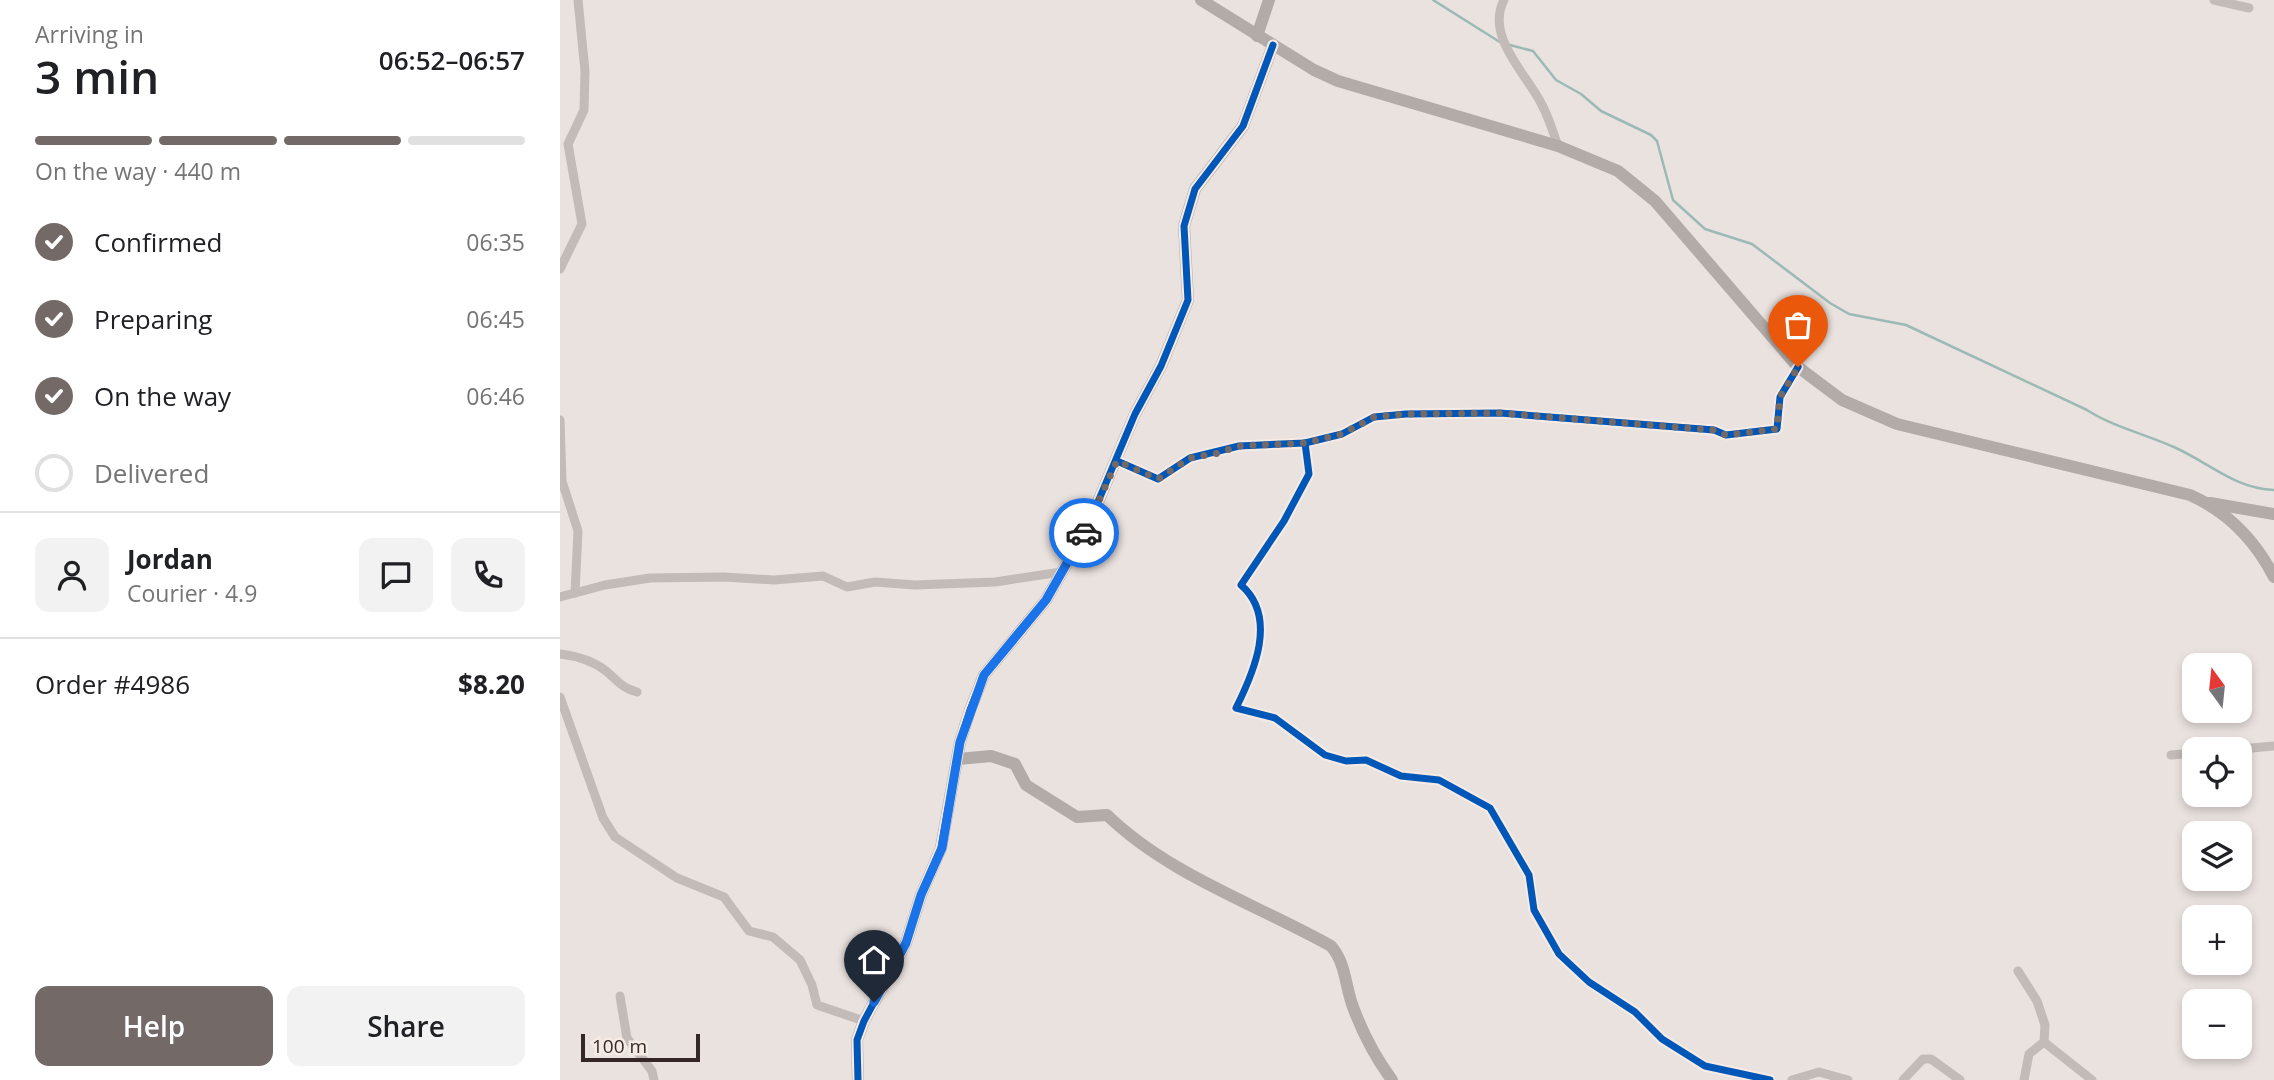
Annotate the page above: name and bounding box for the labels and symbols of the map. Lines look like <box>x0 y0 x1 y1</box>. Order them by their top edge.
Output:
pin <box>1768 295 1828 367</box>
courier <box>1049 498 1119 568</box>
north arrow <box>2182 653 2252 723</box>
pin <box>844 930 904 1002</box>
scale bar <box>581 1031 700 1063</box>

